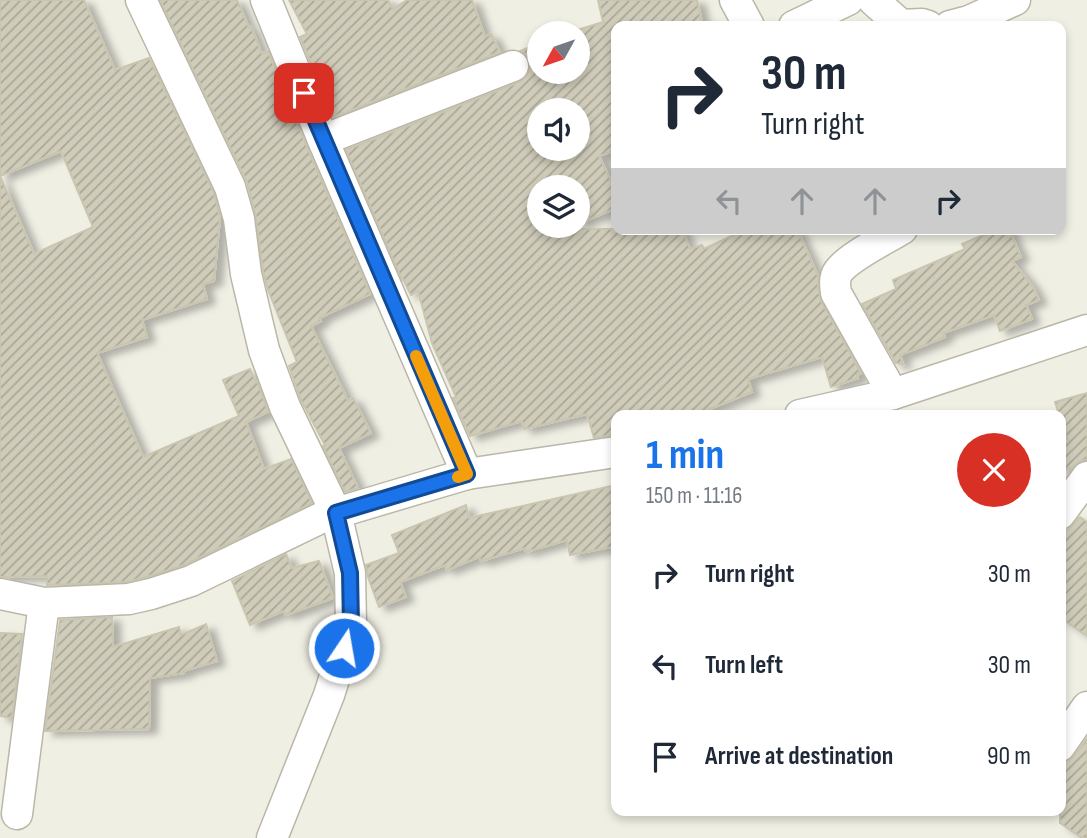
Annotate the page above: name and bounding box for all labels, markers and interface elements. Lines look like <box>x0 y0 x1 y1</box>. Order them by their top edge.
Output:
north arrow <box>527 21 590 84</box>
map controls <box>527 21 590 238</box>
text: 30 m <box>761 45 846 104</box>
icon: right <box>646 49 737 140</box>
pin <box>274 63 334 123</box>
icon: arrive <box>285 74 323 112</box>
button: sound <box>527 98 590 161</box>
text: Turn right <box>761 105 865 144</box>
button: layers <box>527 175 590 238</box>
icon: left <box>710 182 748 220</box>
icon: ahead <box>783 182 821 220</box>
icon: ahead <box>856 182 894 220</box>
icon: right <box>929 182 967 220</box>
text: 1 min <box>646 430 724 481</box>
button: close <box>957 433 1031 507</box>
text: 150 m · 11:16 <box>646 482 742 510</box>
icon: right <box>646 556 684 594</box>
text: Turn right <box>705 559 794 590</box>
text: 30 m <box>988 559 1031 590</box>
position arrow <box>307 611 381 685</box>
icon: left <box>646 647 684 685</box>
text: Turn left <box>705 650 783 681</box>
text: 30 m <box>988 650 1031 681</box>
icon: arrive <box>646 738 684 776</box>
text: Arrive at destination <box>705 741 893 772</box>
text: 90 m <box>987 741 1031 772</box>

